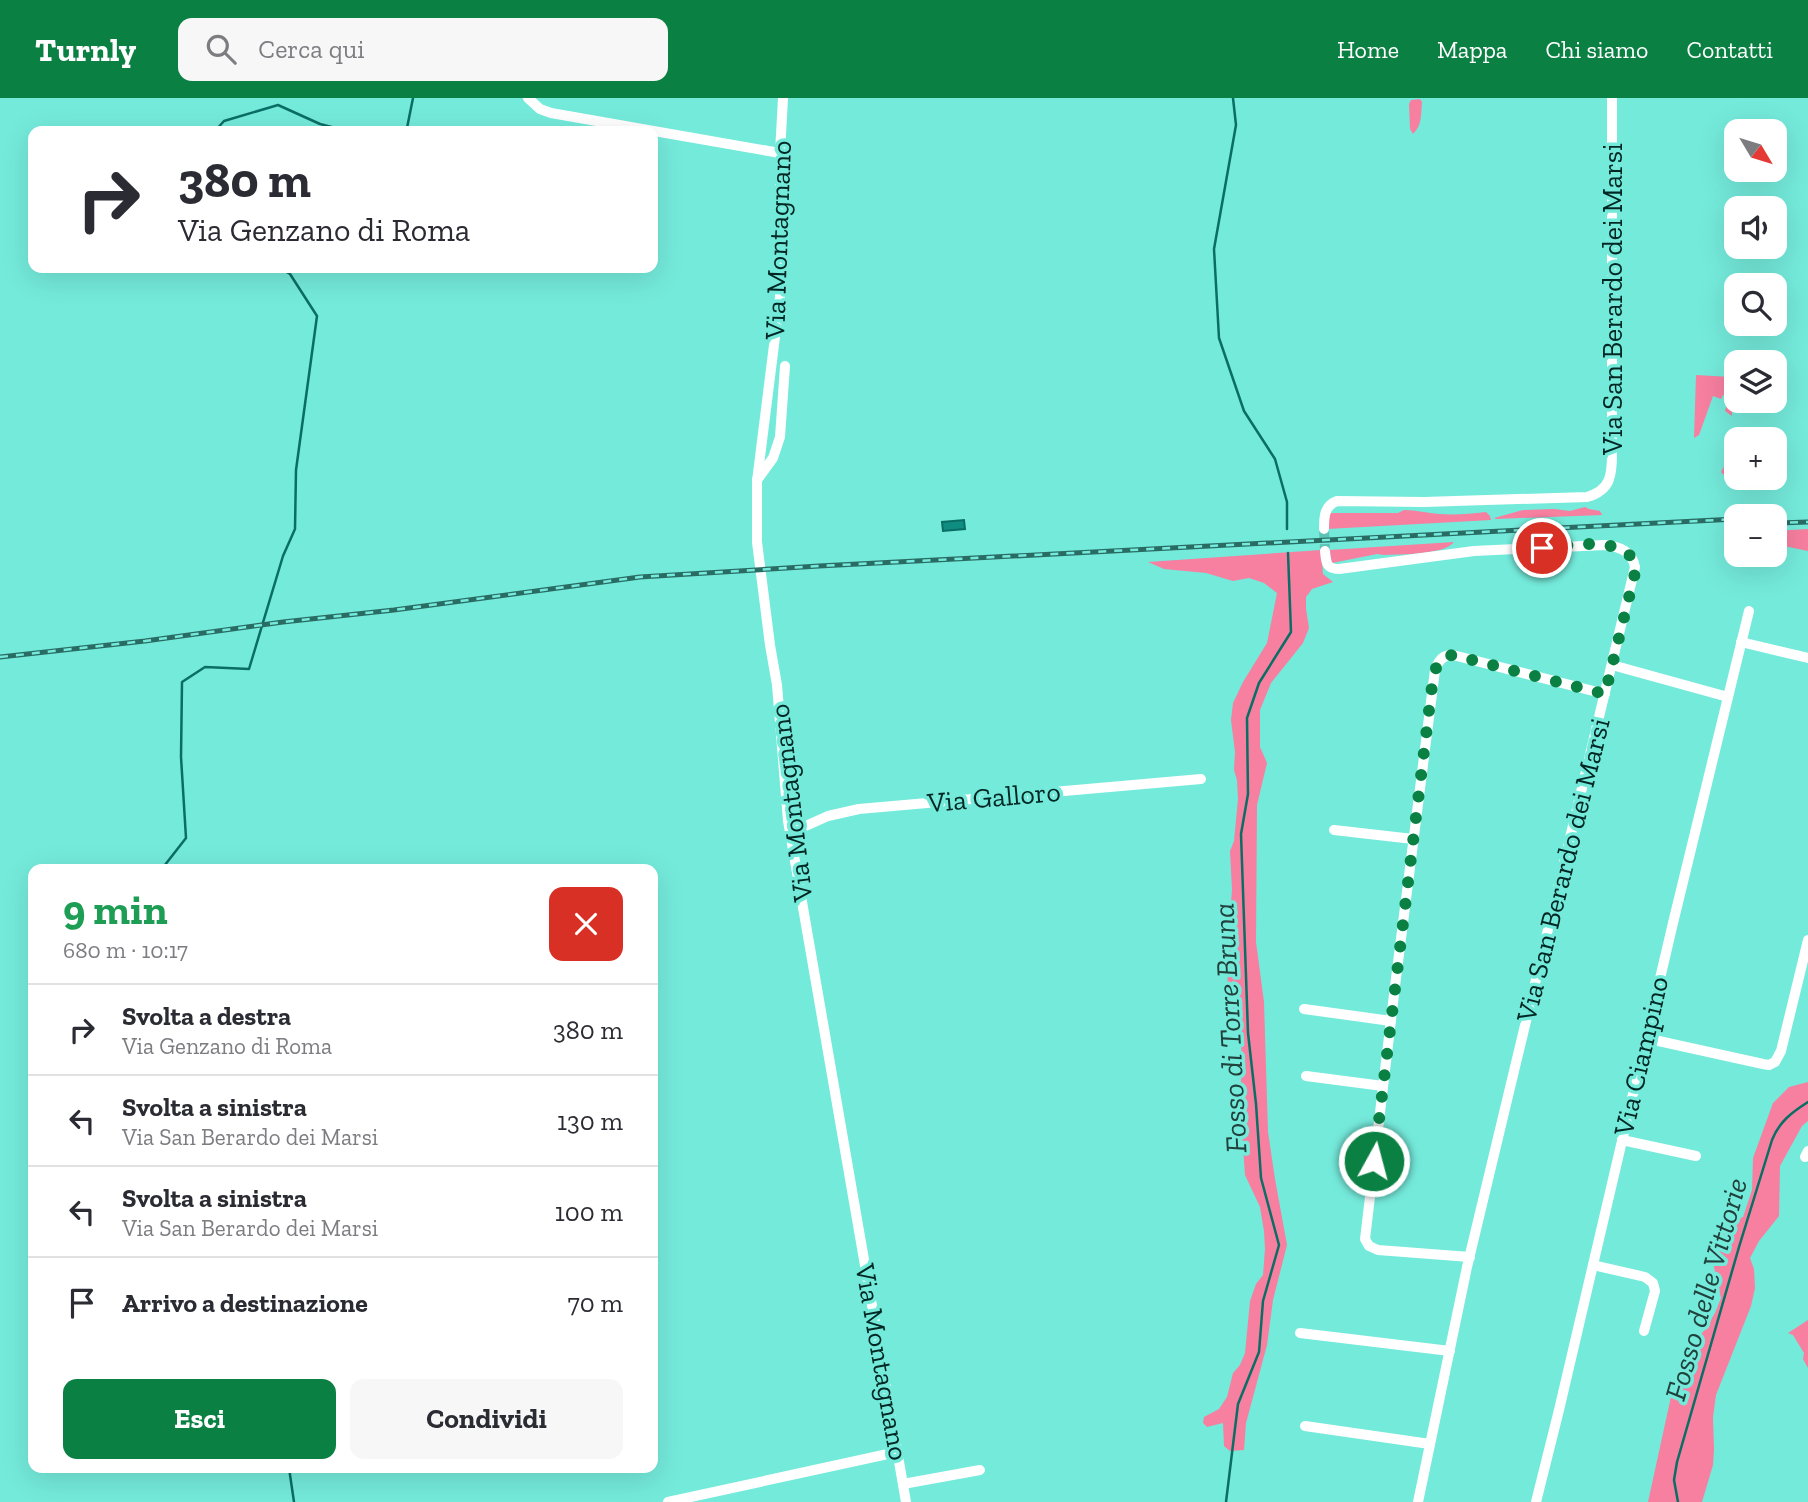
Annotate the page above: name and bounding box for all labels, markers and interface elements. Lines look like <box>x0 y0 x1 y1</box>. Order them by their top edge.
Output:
search box <box>178 18 668 81</box>
text: Turnly <box>35 30 136 69</box>
icon: search <box>202 30 240 68</box>
text: Cerca qui <box>258 33 365 65</box>
text: Home <box>1337 35 1399 64</box>
text: Mappa <box>1437 35 1507 64</box>
text: Chi siamo <box>1545 35 1648 64</box>
text: Contatti <box>1686 35 1773 64</box>
north arrow <box>1724 119 1787 182</box>
map controls <box>1724 119 1787 567</box>
street label: Via Montagnano <box>758 140 798 341</box>
street label: Via San Berardo dei Marsi <box>1596 143 1629 456</box>
text: 380 m <box>178 151 311 210</box>
icon: right <box>63 154 154 245</box>
button: sound <box>1724 196 1787 259</box>
text: Via Genzano di Roma <box>178 211 470 249</box>
button: search <box>1724 273 1787 336</box>
button: layers <box>1724 350 1787 413</box>
button: + <box>1724 427 1787 490</box>
button: − <box>1724 504 1787 567</box>
pin <box>1512 518 1572 578</box>
icon: arrive <box>1523 529 1561 567</box>
street label: Via Montagnano <box>762 702 820 905</box>
street label: Via San Berardo dei Marsi <box>1509 715 1617 1026</box>
street label: Via Galloro <box>925 775 1062 819</box>
text: 9 min <box>63 884 168 935</box>
button: close <box>549 887 623 961</box>
water label: Fosso di Torre Bruna <box>1205 902 1255 1154</box>
text: 680 m · 10:17 <box>63 936 188 964</box>
street label: Via Ciampino <box>1606 973 1675 1140</box>
text: Svolta a destra <box>122 1000 291 1032</box>
icon: right <box>63 1011 101 1049</box>
text: 380 m <box>553 1014 623 1046</box>
text: Via Genzano di Roma <box>122 1032 332 1060</box>
text: Svolta a sinistra <box>122 1091 307 1123</box>
icon: left <box>63 1102 101 1140</box>
text: 130 m <box>557 1105 623 1137</box>
text: Via San Berardo dei Marsi <box>122 1123 378 1151</box>
position arrow <box>1337 1124 1411 1198</box>
water label: Fosso delle Vittorie <box>1657 1174 1755 1404</box>
text: Svolta a sinistra <box>122 1182 307 1214</box>
icon: left <box>63 1193 101 1231</box>
text: 100 m <box>555 1196 623 1228</box>
text: Via San Berardo dei Marsi <box>122 1214 378 1242</box>
street label: Via Montagnano <box>848 1260 916 1463</box>
icon: arrive <box>63 1284 101 1322</box>
text: Arrivo a destinazione <box>122 1287 368 1319</box>
text: 70 m <box>567 1287 623 1319</box>
button: Esci <box>63 1379 336 1459</box>
button: Condividi <box>350 1379 623 1459</box>

